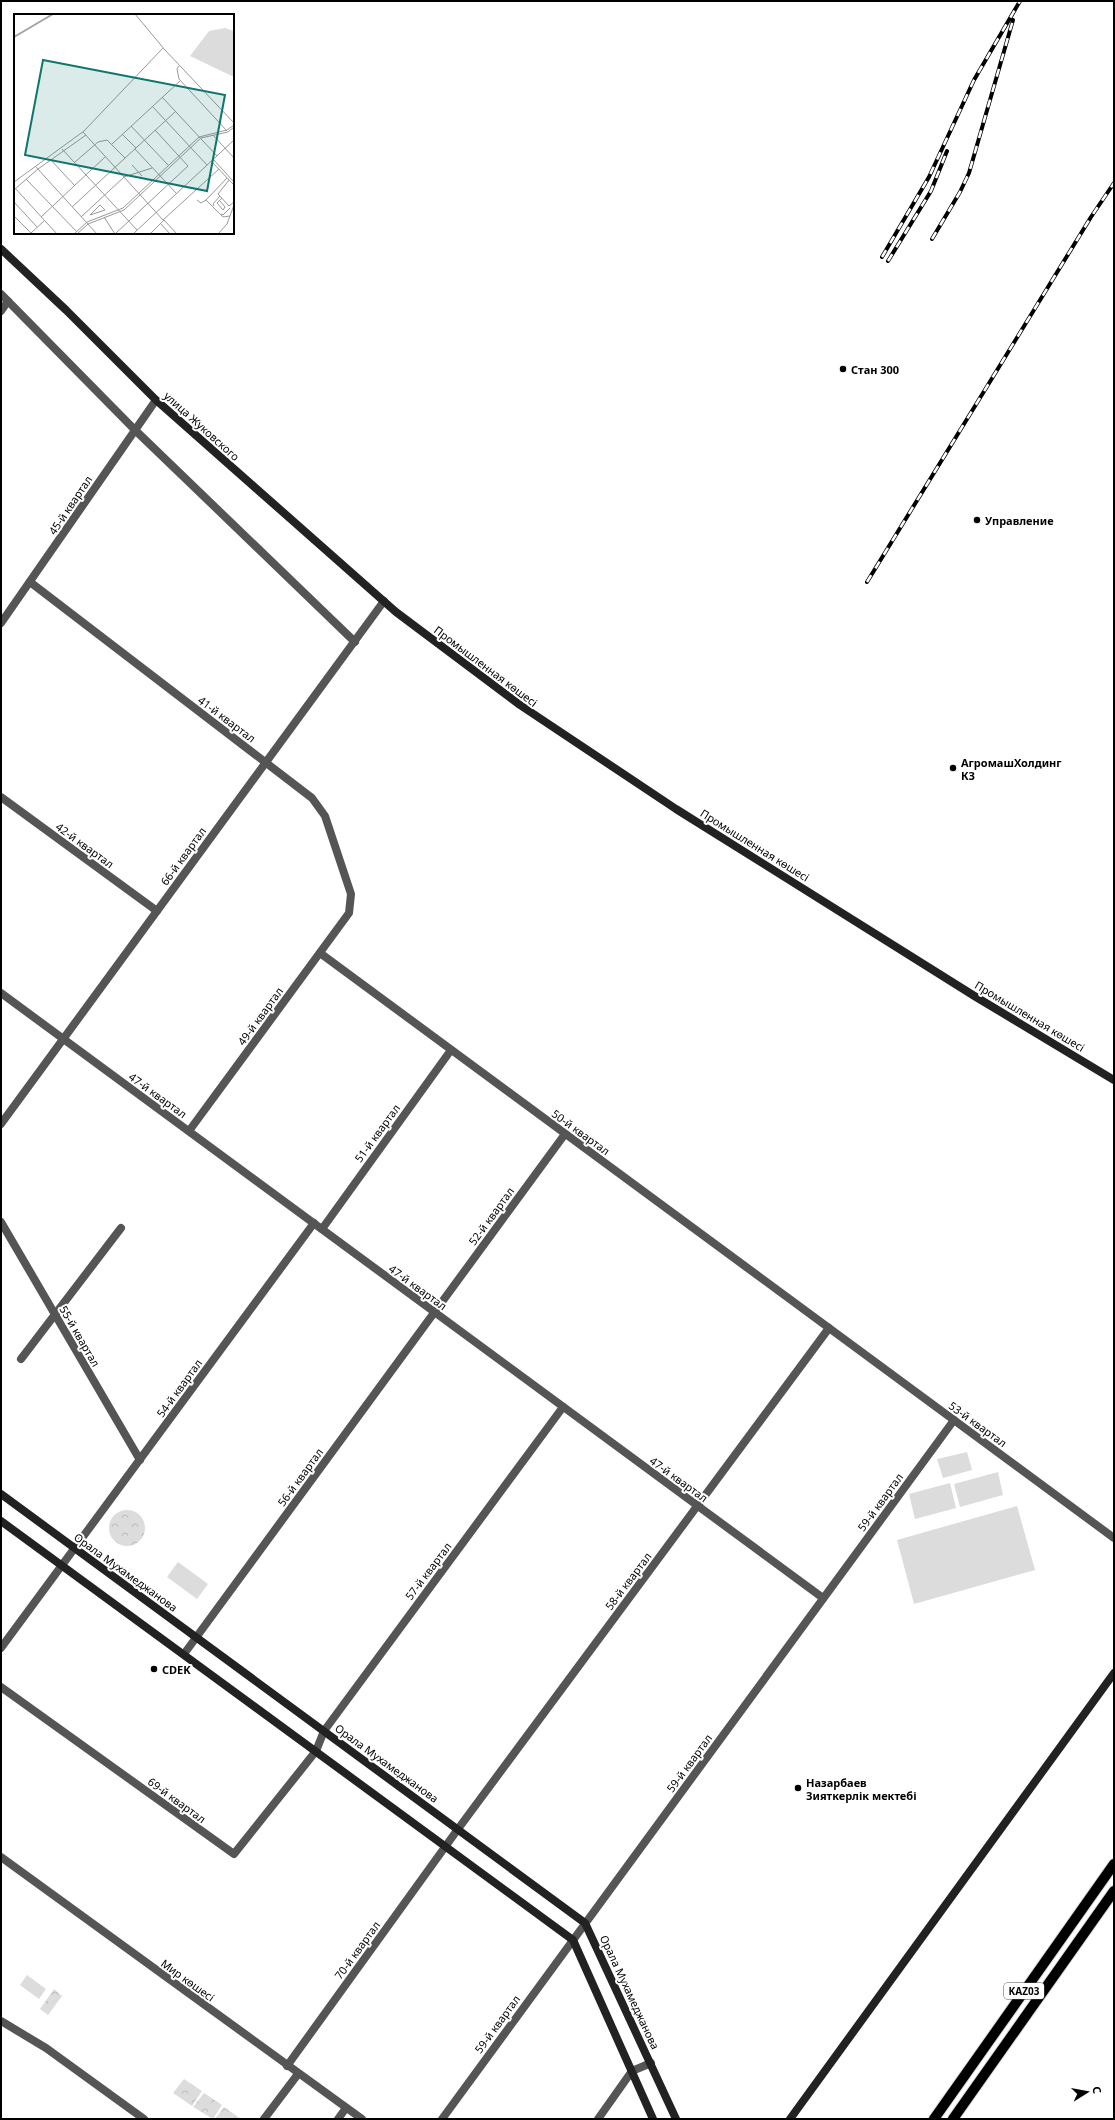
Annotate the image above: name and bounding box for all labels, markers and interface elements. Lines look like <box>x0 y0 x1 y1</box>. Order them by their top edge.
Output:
inset map <box>14 14 234 234</box>
place label: Стан 300 <box>851 362 899 377</box>
marker: Стан 300 <box>838 364 848 374</box>
street label: улица Жуковского <box>161 388 243 464</box>
street label: 45-й квартал <box>45 473 95 537</box>
place label: Управление <box>985 513 1054 528</box>
marker: Управление <box>972 515 982 525</box>
street label: Промышленная көшесі <box>431 622 541 710</box>
street label: 41-й квартал <box>195 692 259 746</box>
place label: АгромашХолдинг КЗ <box>961 755 1062 783</box>
marker: АгромашХолдинг КЗ <box>948 763 958 773</box>
street label: Промышленная көшесі <box>698 805 812 885</box>
street label: 42-й квартал <box>53 819 117 871</box>
street label: 66-й квартал <box>157 824 209 888</box>
street label: Промышленная көшесі <box>972 977 1088 1055</box>
street label: 49-й квартал <box>234 984 286 1048</box>
street label: 47-й квартал <box>126 1069 190 1121</box>
street label: 51-й квартал <box>351 1101 403 1165</box>
street label: 50-й квартал <box>549 1106 613 1158</box>
street label: 52-й квартал <box>465 1184 517 1248</box>
street label: 47-й квартал <box>386 1261 450 1313</box>
street label: 55-й квартал <box>56 1303 104 1369</box>
street label: 54-й квартал <box>153 1356 205 1420</box>
street label: 53-й квартал <box>946 1398 1010 1450</box>
street label: 56-й квартал <box>274 1445 326 1509</box>
street label: 47-й квартал <box>647 1453 711 1505</box>
street label: 59-й квартал <box>854 1470 906 1534</box>
street label: Орала Мухамеджанова <box>71 1529 181 1615</box>
street label: 57-й квартал <box>401 1539 455 1603</box>
street label: 58-й квартал <box>601 1549 655 1613</box>
place label: CDEK <box>162 1662 191 1677</box>
marker: CDEK <box>149 1664 159 1674</box>
street label: Орала Мухамеджанова <box>332 1720 442 1806</box>
street label: 59-й квартал <box>663 1731 715 1795</box>
street label: 69-й квартал <box>145 1774 209 1826</box>
place label: Назарбаев Зияткерлік мектебі <box>806 1775 917 1803</box>
marker: Назарбаев Зияткерлік мектебі <box>793 1783 803 1793</box>
street label: 70-й квартал <box>331 1918 383 1982</box>
street label: Орала Мухамеджанова <box>597 1932 663 2052</box>
street label: Мир көшесі <box>158 1955 218 2005</box>
road number: KАZ03 <box>1004 1983 1044 1999</box>
street label: 59-й квартал <box>471 1992 523 2056</box>
north arrow <box>1067 2072 1107 2112</box>
text: С <box>1089 2085 1105 2095</box>

